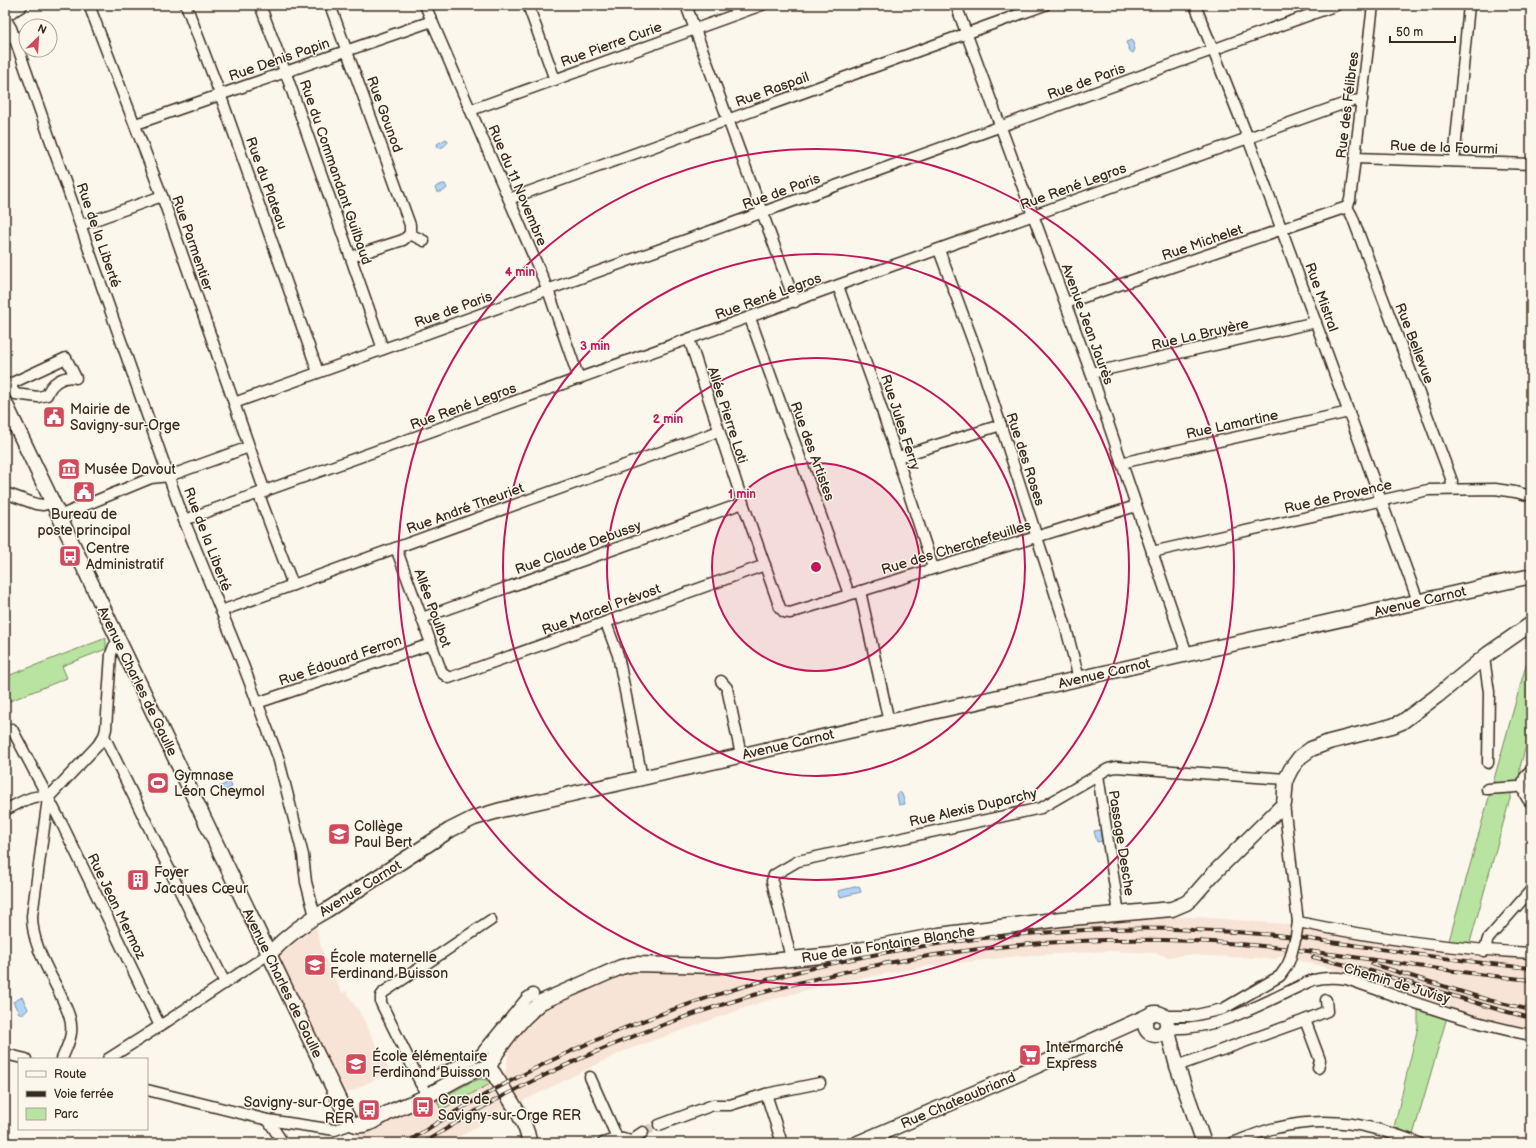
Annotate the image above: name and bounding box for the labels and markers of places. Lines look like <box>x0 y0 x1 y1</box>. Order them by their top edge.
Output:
place label: Mairie de Savigny-sur-Orge <box>70 401 180 434</box>
public building icon: Mairie de Savigny-sur-Orge <box>41 404 67 430</box>
museum icon: Musée Davout <box>56 456 82 482</box>
place label: Musée Davout <box>84 461 176 478</box>
public building icon: Bureau de poste principal <box>71 479 97 505</box>
place label: Bureau de poste principal <box>37 506 131 539</box>
place label: Centre Administratif <box>86 540 165 573</box>
bus stop icon: Centre Administratif <box>57 543 83 569</box>
centre of rings <box>809 560 823 574</box>
place label: Gymnase Léon Cheymol <box>174 767 265 800</box>
sports icon: Gymnase Léon Cheymol <box>145 770 171 796</box>
place label: Collège Paul Bert <box>354 818 413 851</box>
school or university icon: Collège Paul Bert <box>326 821 352 847</box>
place label: Foyer Jacques Cœur <box>154 864 249 897</box>
building icon: Foyer Jacques Cœur <box>125 867 151 893</box>
place label: École maternelle Ferdinand Buisson <box>330 948 448 982</box>
school or university icon: École maternelle Ferdinand Buisson <box>302 952 328 978</box>
place label: Intermarché Express <box>1046 1039 1124 1072</box>
supermarket icon: Intermarché Express <box>1017 1042 1043 1068</box>
place label: École élémentaire Ferdinand Buisson <box>372 1047 490 1081</box>
school or university icon: École élémentaire Ferdinand Buisson <box>343 1051 369 1077</box>
place label: Gare de Savigny-sur-Orge RER <box>438 1091 581 1124</box>
place label: Savigny-sur-Orge RER <box>244 1094 354 1127</box>
bus stop icon: Gare de Savigny-sur-Orge RER <box>410 1094 436 1120</box>
bus stop icon: Savigny-sur-Orge RER <box>356 1097 382 1123</box>

